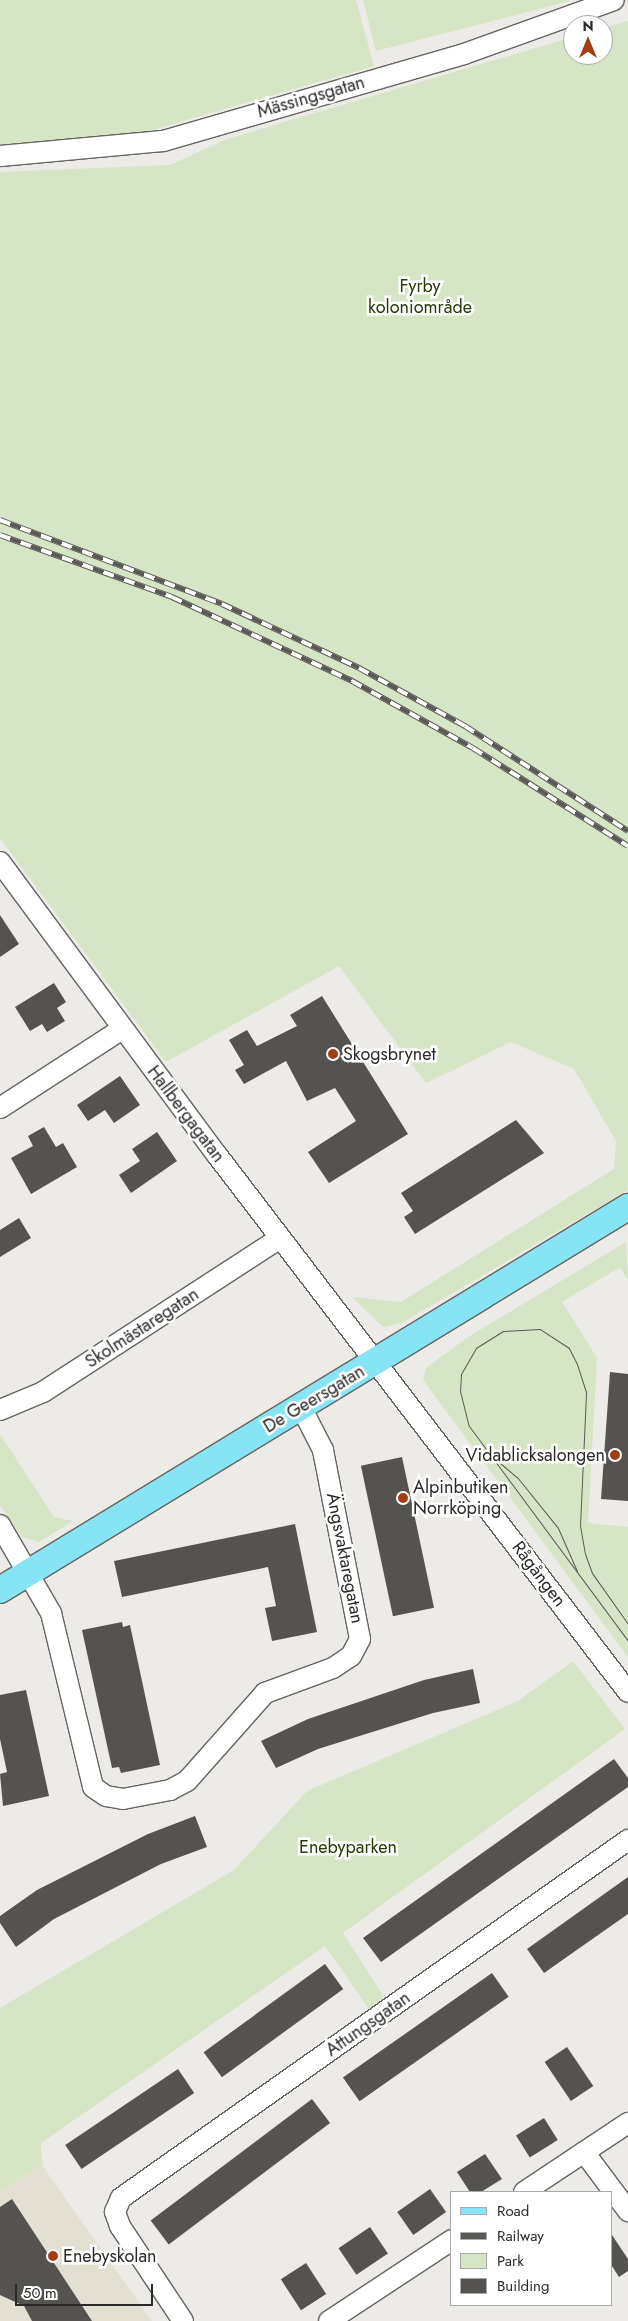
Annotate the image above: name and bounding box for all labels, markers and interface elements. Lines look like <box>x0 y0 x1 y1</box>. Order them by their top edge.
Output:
north arrow <box>563 15 613 65</box>
text: N <box>582 16 594 36</box>
street label: Mässingsgatan <box>255 71 367 123</box>
park label: Fyrby koloniområde <box>368 276 472 318</box>
place label: Skogsbrynet <box>343 1043 436 1065</box>
marker: Skogsbrynet <box>327 1048 339 1060</box>
street label: Hallbergagatan <box>143 1061 229 1167</box>
street label: Skolmästaregatan <box>81 1283 203 1373</box>
street label: De Geersgatan <box>260 1360 368 1438</box>
place label: Vidablicksalongen <box>466 1444 605 1466</box>
marker: Vidablicksalongen <box>609 1449 621 1461</box>
place label: Alpinbutiken Norrköping <box>413 1477 508 1520</box>
street label: Ängsvaktaregatan <box>322 1491 368 1625</box>
marker: Alpinbutiken Norrköping <box>397 1492 409 1504</box>
street label: Rågången <box>507 1537 571 1611</box>
park label: Enebyparken <box>299 1836 397 1858</box>
street label: Attungsgatan <box>322 1987 414 2061</box>
legend <box>450 2191 613 2306</box>
text: Road <box>497 2200 529 2222</box>
text: Railway <box>497 2225 544 2247</box>
place label: Enebyskolan <box>63 2245 157 2267</box>
marker: Enebyskolan <box>47 2250 59 2262</box>
text: Park <box>497 2250 524 2272</box>
scale bar <box>18 2274 155 2306</box>
text: Building <box>497 2275 549 2297</box>
text: 50 m <box>23 2282 57 2304</box>

